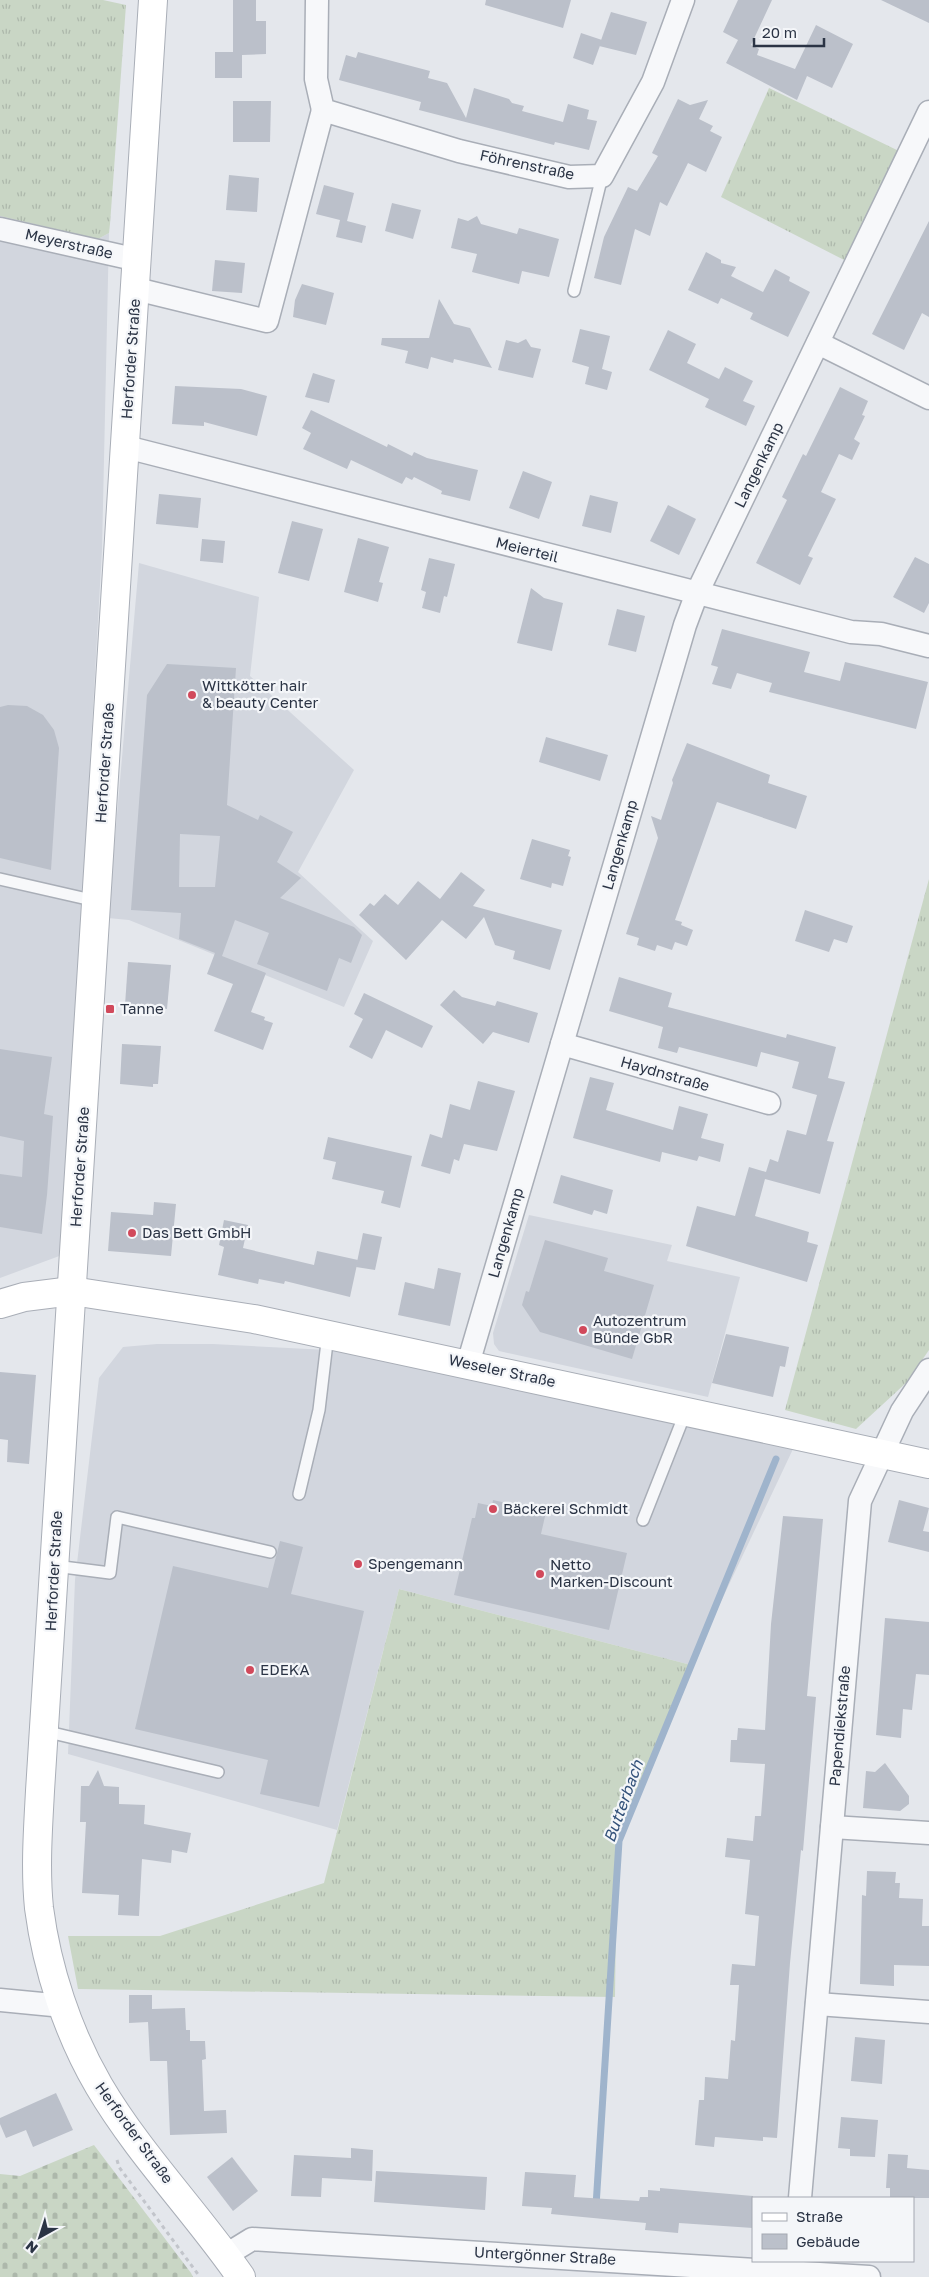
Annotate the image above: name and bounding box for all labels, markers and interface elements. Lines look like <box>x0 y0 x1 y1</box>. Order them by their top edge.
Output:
scale bar <box>754 15 824 47</box>
text: 20 m <box>762 23 797 41</box>
street label: Föhrenstraße <box>478 145 576 183</box>
street label: Meyerstraße <box>24 224 115 262</box>
street label: Herforder Straße <box>117 298 143 420</box>
street label: Langenkamp <box>730 419 787 510</box>
street label: Meierteil <box>494 533 561 566</box>
place label: Wittkötter hair & beauty Center <box>202 676 318 711</box>
marker: Wittkötter hair & beauty Center <box>186 689 198 701</box>
street label: Herforder Straße <box>91 702 117 824</box>
street label: Langenkamp <box>598 798 640 892</box>
place label: Tanne <box>120 999 164 1017</box>
marker: Tanne <box>104 1003 116 1015</box>
street label: Haydnstraße <box>619 1052 712 1094</box>
street label: Herforder Straße <box>66 1106 92 1228</box>
street label: Langenkamp <box>484 1186 526 1280</box>
place label: Das Bett GmbH <box>142 1223 252 1241</box>
marker: Das Bett GmbH <box>126 1227 138 1239</box>
place label: Autozentrum Bünde GbR <box>593 1311 686 1346</box>
marker: Autozentrum Bünde GbR <box>577 1324 589 1336</box>
street label: Weseler Straße <box>447 1350 558 1390</box>
place label: Bäckerei Schmidt <box>503 1499 628 1517</box>
marker: Bäckerei Schmidt <box>487 1503 499 1515</box>
street label: Herforder Straße <box>41 1510 65 1632</box>
place label: Spengemann <box>368 1554 463 1572</box>
place label: Netto Marken-Discount <box>550 1555 673 1590</box>
marker: Spengemann <box>352 1558 364 1570</box>
marker: Netto Marken-Discount <box>534 1568 546 1580</box>
place label: EDEKA <box>260 1660 310 1678</box>
marker: EDEKA <box>244 1664 256 1676</box>
street label: Papendiekstraße <box>825 1664 853 1787</box>
water label: Butterbach <box>599 1756 647 1845</box>
street label: Herforder Straße <box>92 2078 178 2187</box>
legend <box>752 2197 914 2262</box>
text: Straße <box>796 2207 843 2225</box>
north arrow <box>15 2212 65 2262</box>
text: Gebäude <box>796 2232 860 2250</box>
text: N <box>22 2238 41 2257</box>
street label: Untergönner Straße <box>474 2242 617 2268</box>

